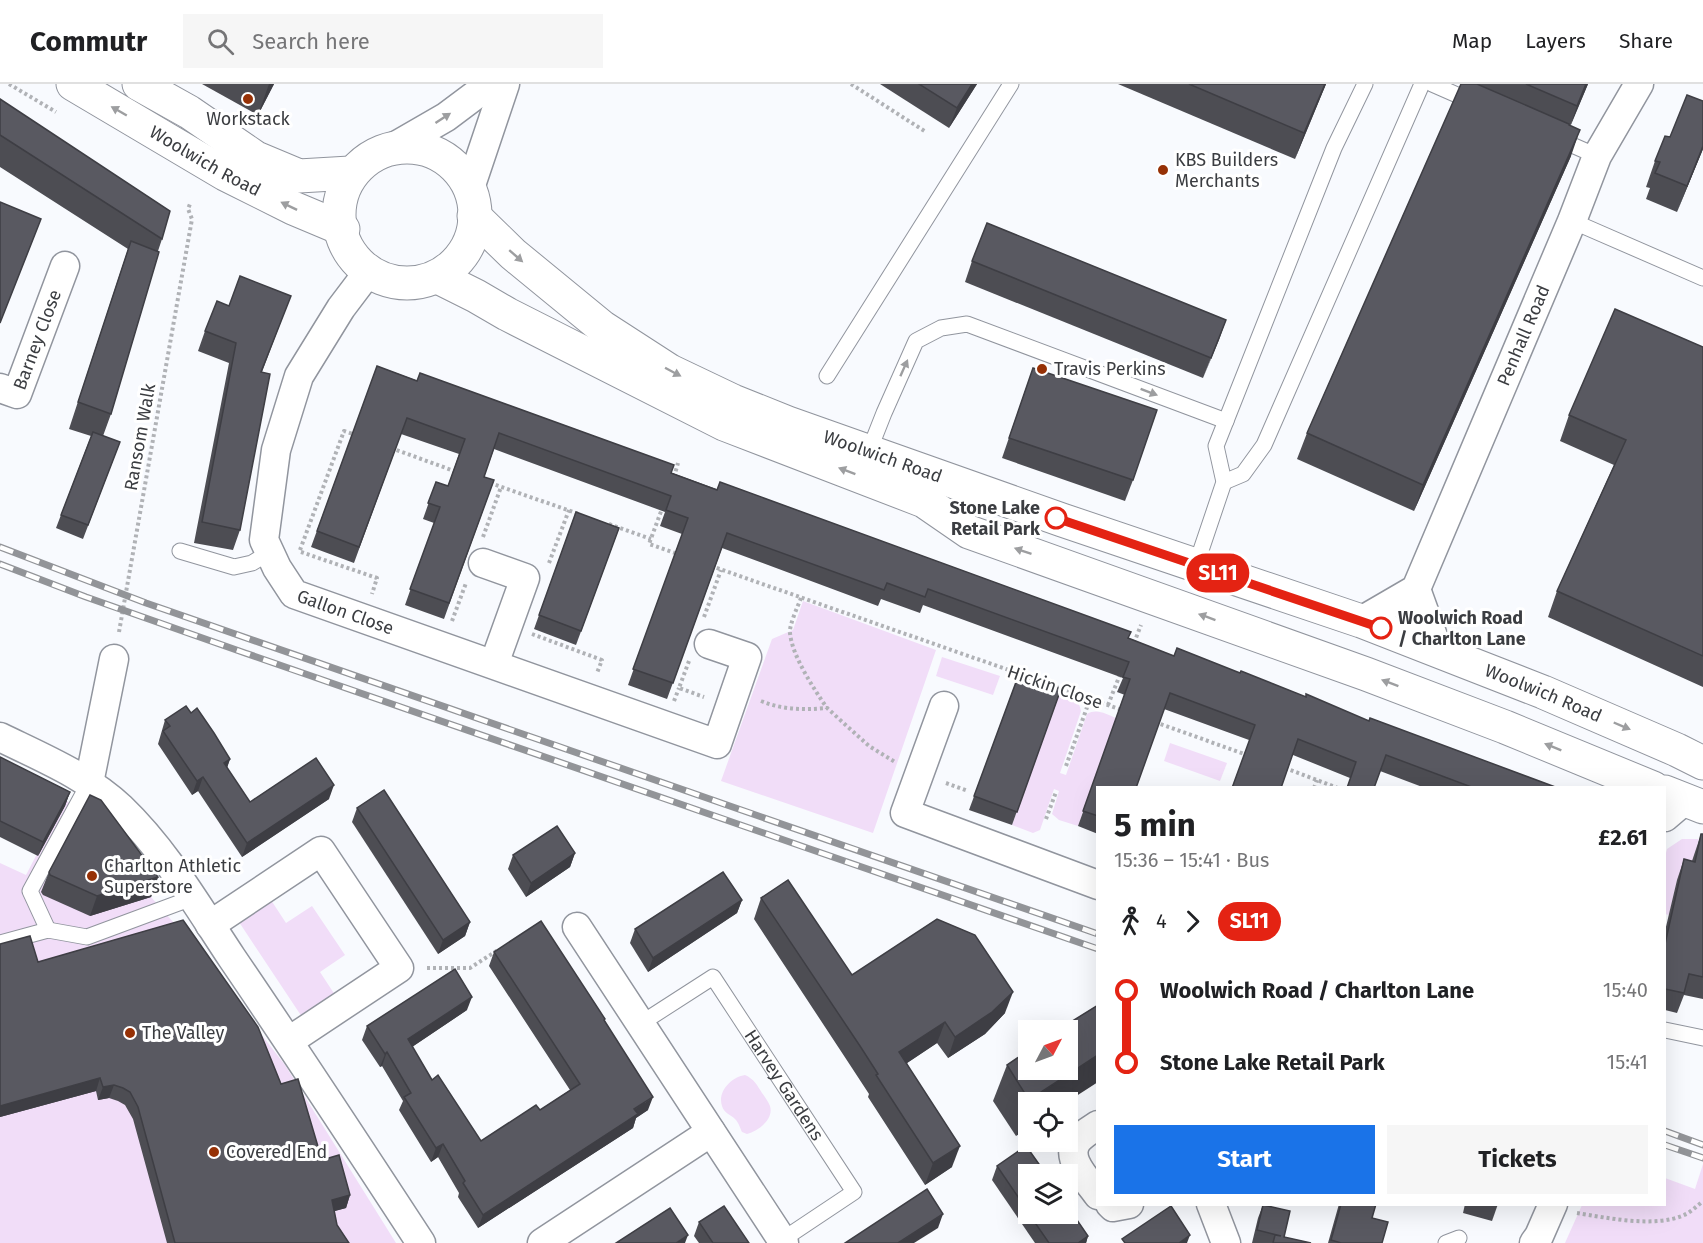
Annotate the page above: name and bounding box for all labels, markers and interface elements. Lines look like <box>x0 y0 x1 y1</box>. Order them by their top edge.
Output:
search box <box>183 14 603 68</box>
text: Commutr <box>30 25 147 58</box>
icon: search <box>204 25 237 58</box>
text: Search here <box>252 28 370 55</box>
text: Map <box>1452 28 1492 54</box>
text: Layers <box>1525 28 1586 54</box>
text: Share <box>1619 28 1673 54</box>
marker: Workstack <box>241 92 255 106</box>
one-way arrow <box>111 105 127 116</box>
place label: Workstack <box>206 108 291 130</box>
one-way arrow <box>435 112 451 124</box>
street label: Woolwich Road <box>145 121 264 201</box>
place label: KBS Builders Merchants <box>1175 149 1278 192</box>
marker: KBS Builders Merchants <box>1156 163 1170 177</box>
one-way arrow <box>281 201 298 210</box>
one-way arrow <box>508 249 523 262</box>
street label: Penhall Road <box>1492 282 1555 389</box>
street label: Barney Close <box>9 286 66 393</box>
place label: Travis Perkins <box>1054 358 1166 380</box>
one-way arrow <box>899 360 908 377</box>
marker: Travis Perkins <box>1035 362 1049 376</box>
one-way arrow <box>664 367 681 377</box>
street label: Ransom Walk <box>120 381 160 492</box>
one-way arrow <box>1140 388 1158 398</box>
street label: Woolwich Road <box>820 425 945 488</box>
one-way arrow <box>837 466 855 476</box>
place label: Stone Lake Retail Park <box>949 497 1041 540</box>
marker: Stone Lake Retail Park <box>1045 507 1067 529</box>
one-way arrow <box>1014 545 1032 555</box>
line badge: SL11 <box>1176 554 1260 592</box>
text: SL11 <box>1198 560 1238 586</box>
street label: Gallon Close <box>294 585 397 639</box>
place label: Woolwich Road / Charlton Lane <box>1398 607 1526 650</box>
one-way arrow <box>1198 611 1216 621</box>
marker: Woolwich Road / Charlton Lane <box>1370 617 1392 639</box>
street label: Woolwich Road <box>1482 659 1605 727</box>
street label: Hickin Close <box>1004 660 1106 714</box>
one-way arrow <box>1381 678 1399 687</box>
one-way arrow <box>1613 722 1630 731</box>
one-way arrow <box>1543 742 1561 752</box>
text: 5 min <box>1114 805 1196 845</box>
text: £2.61 <box>1598 824 1648 851</box>
text: 15:36 – 15:41 · Bus <box>1114 848 1269 872</box>
place label: Charlton Athletic Superstore <box>104 855 241 898</box>
marker: Charlton Athletic Superstore <box>85 869 99 883</box>
icon: walk <box>1114 905 1147 938</box>
icon: forward <box>1176 905 1209 938</box>
text: SL11 <box>1230 908 1269 934</box>
text: 4 <box>1156 909 1167 933</box>
text: Woolwich Road / Charlton Lane <box>1160 977 1474 1004</box>
text: 15:40 <box>1603 978 1648 1002</box>
north arrow <box>1018 1020 1078 1080</box>
map controls <box>1018 1020 1078 1224</box>
place label: The Valley <box>142 1022 225 1044</box>
street label: Harvey Gardens <box>739 1025 828 1145</box>
marker: The Valley <box>123 1026 137 1040</box>
text: Stone Lake Retail Park <box>1160 1049 1385 1076</box>
text: 15:41 <box>1606 1050 1648 1074</box>
button: locate <box>1018 1092 1078 1152</box>
button: Start <box>1114 1125 1375 1194</box>
button: Tickets <box>1387 1125 1648 1194</box>
place label: Covered End <box>226 1141 327 1163</box>
marker: Covered End <box>207 1145 221 1159</box>
button: layers <box>1018 1164 1078 1224</box>

